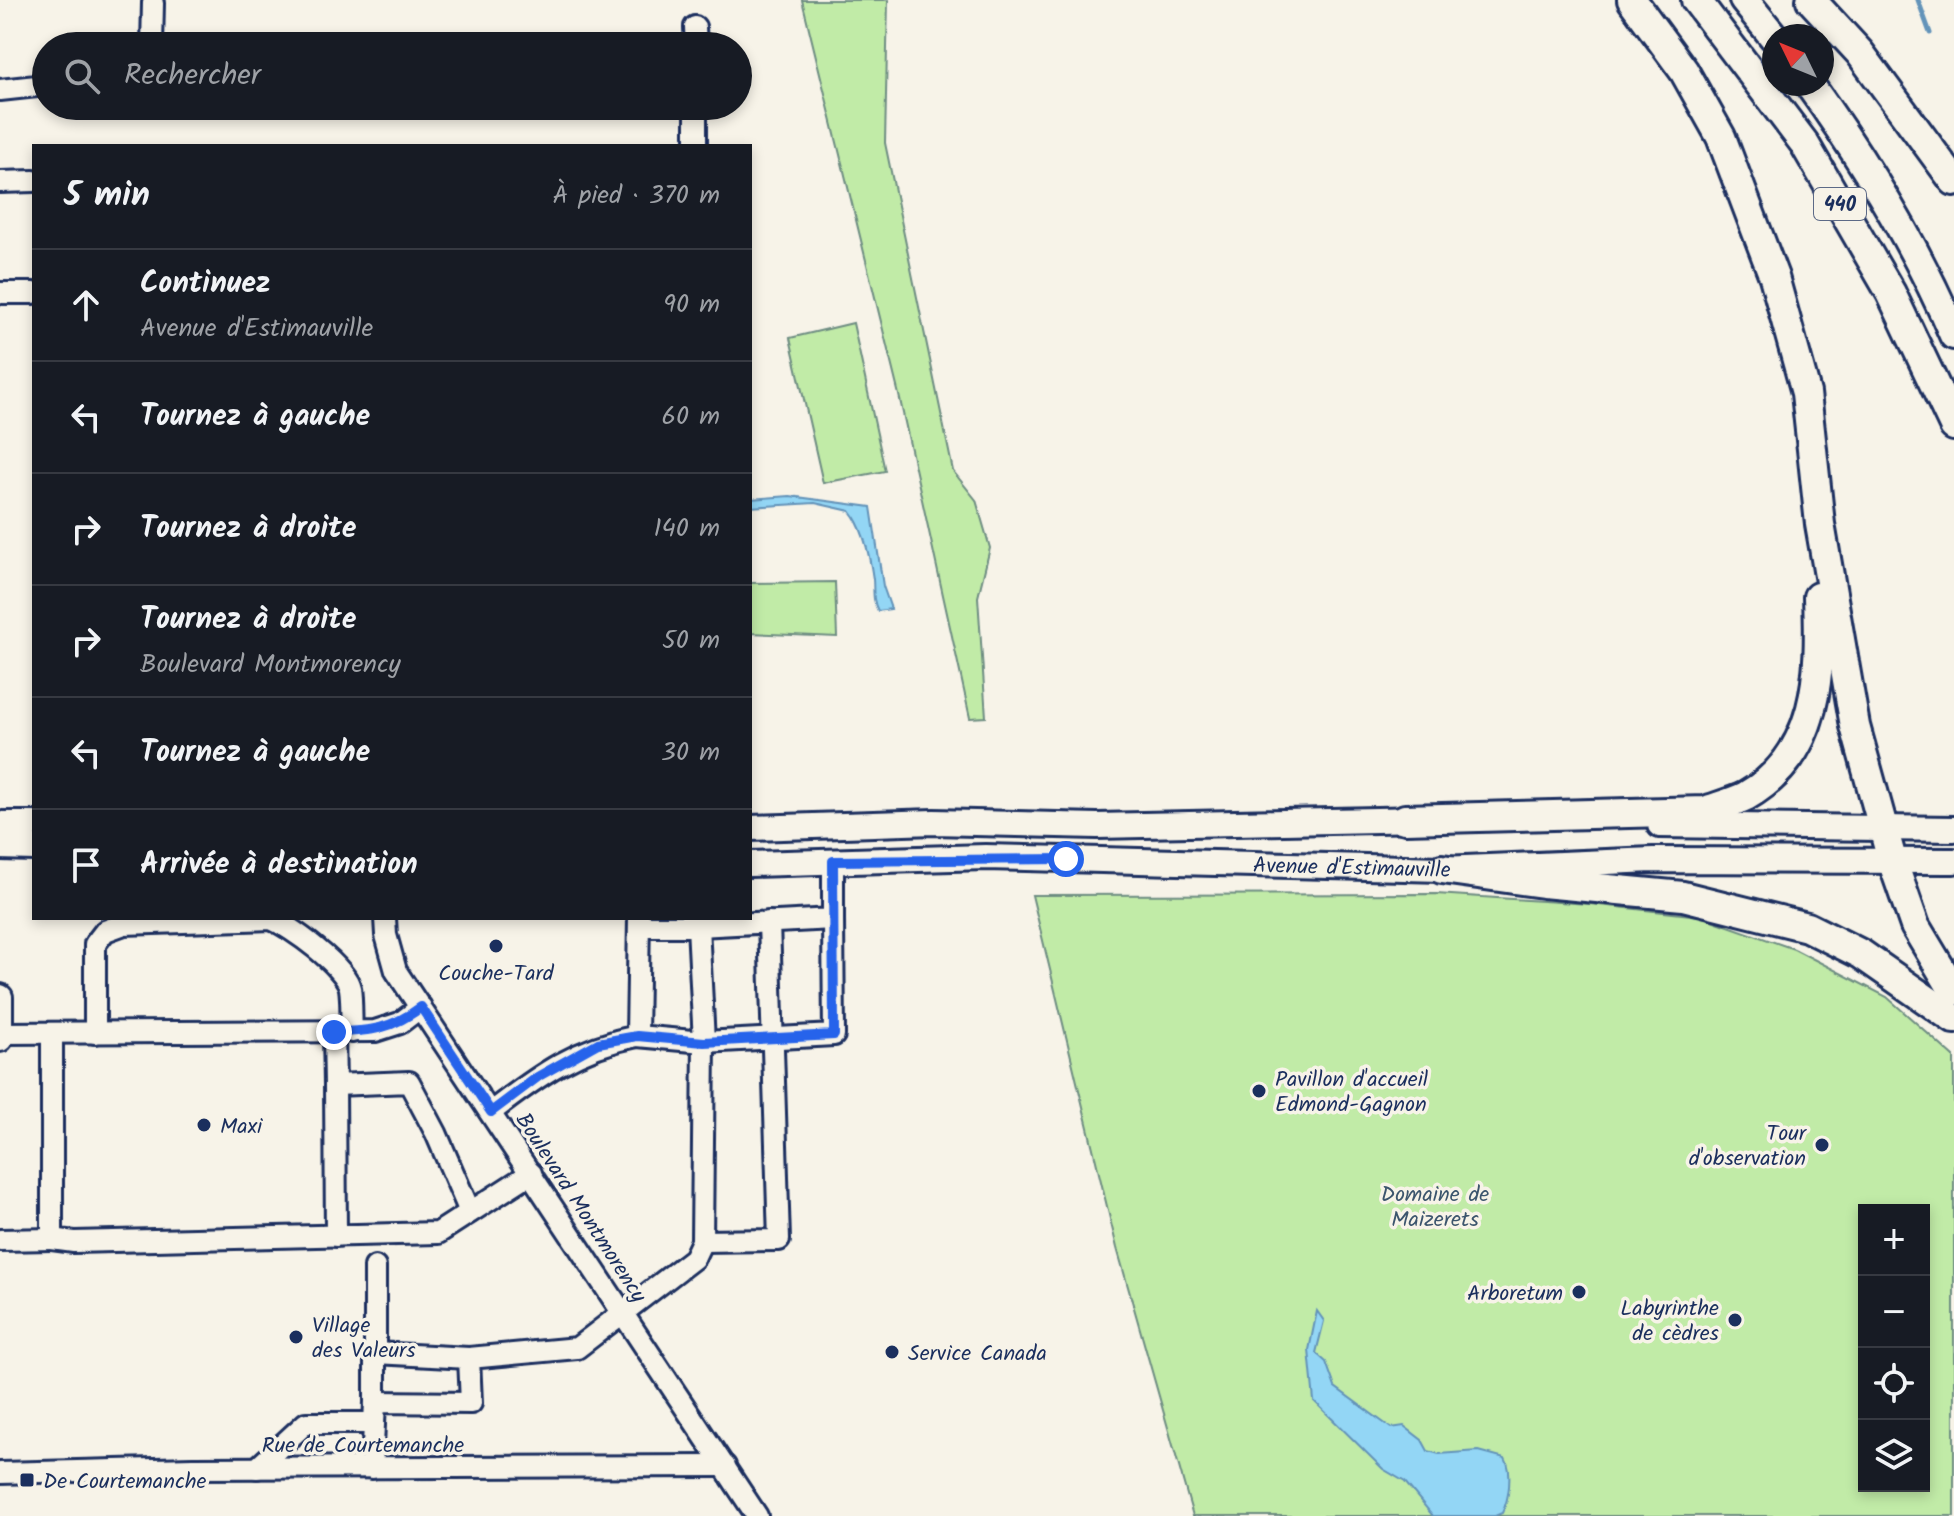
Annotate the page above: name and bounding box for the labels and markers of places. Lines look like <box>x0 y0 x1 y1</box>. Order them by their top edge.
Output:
marker: Couche-Tard <box>487 937 505 955</box>
place label: Couche-Tard <box>438 957 555 992</box>
place label: Pavillon d'accueil Edmond-Gagnon <box>1275 1063 1429 1123</box>
marker: Pavillon d'accueil Edmond-Gagnon <box>1250 1082 1268 1100</box>
place label: Maxi <box>220 1110 263 1145</box>
marker: Maxi <box>195 1116 213 1134</box>
place label: Tour d'observation <box>1689 1117 1808 1177</box>
marker: Tour d'observation <box>1813 1136 1831 1154</box>
place label: Arboretum <box>1467 1277 1563 1312</box>
marker: Arboretum <box>1570 1283 1588 1301</box>
place label: Labyrinthe de cèdres <box>1620 1292 1720 1352</box>
place label: Village des Valeurs <box>312 1309 416 1369</box>
marker: Labyrinthe de cèdres <box>1726 1311 1744 1329</box>
marker: Village des Valeurs <box>287 1328 305 1346</box>
place label: Service Canada <box>908 1337 1047 1372</box>
marker: Service Canada <box>883 1343 901 1361</box>
place label: De Courtemanche <box>43 1465 206 1500</box>
marker: De Courtemanche <box>18 1471 36 1489</box>

